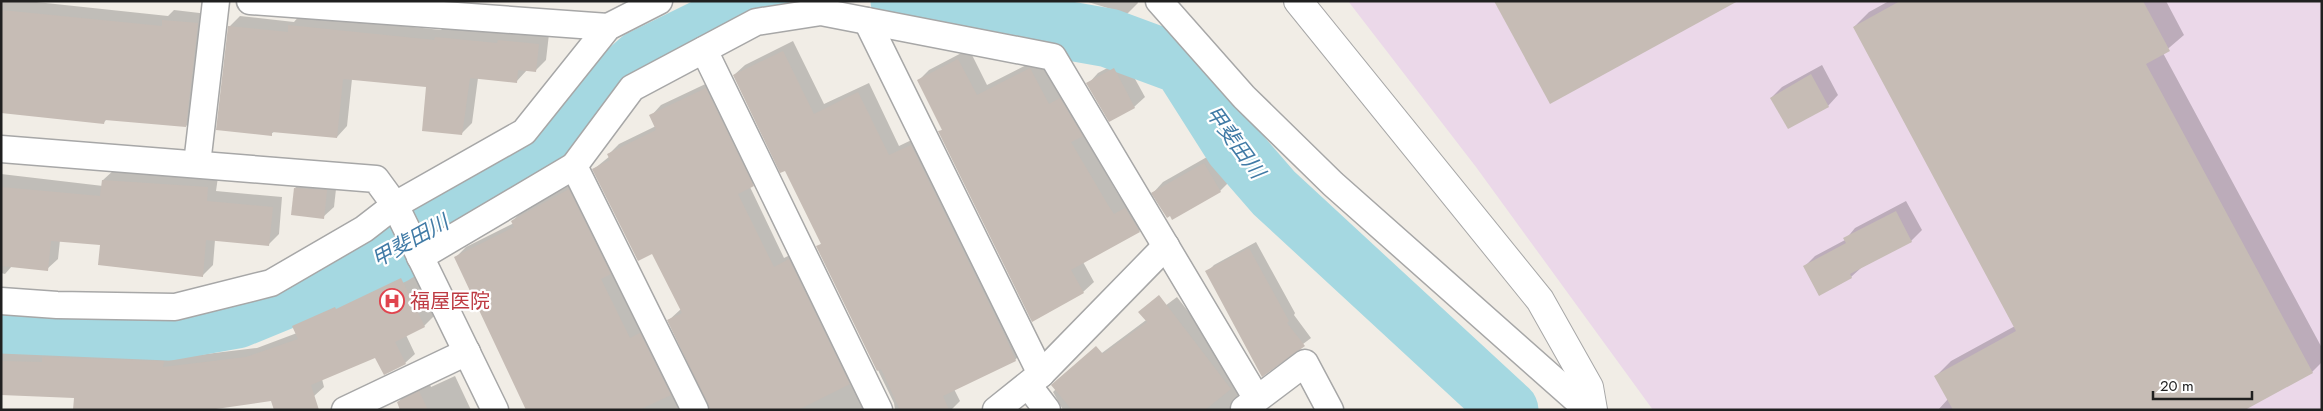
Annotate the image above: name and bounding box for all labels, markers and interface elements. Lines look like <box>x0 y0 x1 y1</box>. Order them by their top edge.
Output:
water label: 甲斐田川 <box>1198 99 1273 186</box>
water label: 甲斐田川 <box>366 207 456 274</box>
place label: 福屋医院 <box>410 287 490 316</box>
hospital icon: 福屋医院 <box>379 288 405 314</box>
scale bar <box>2153 368 2252 400</box>
text: 20 m <box>2160 375 2194 397</box>

